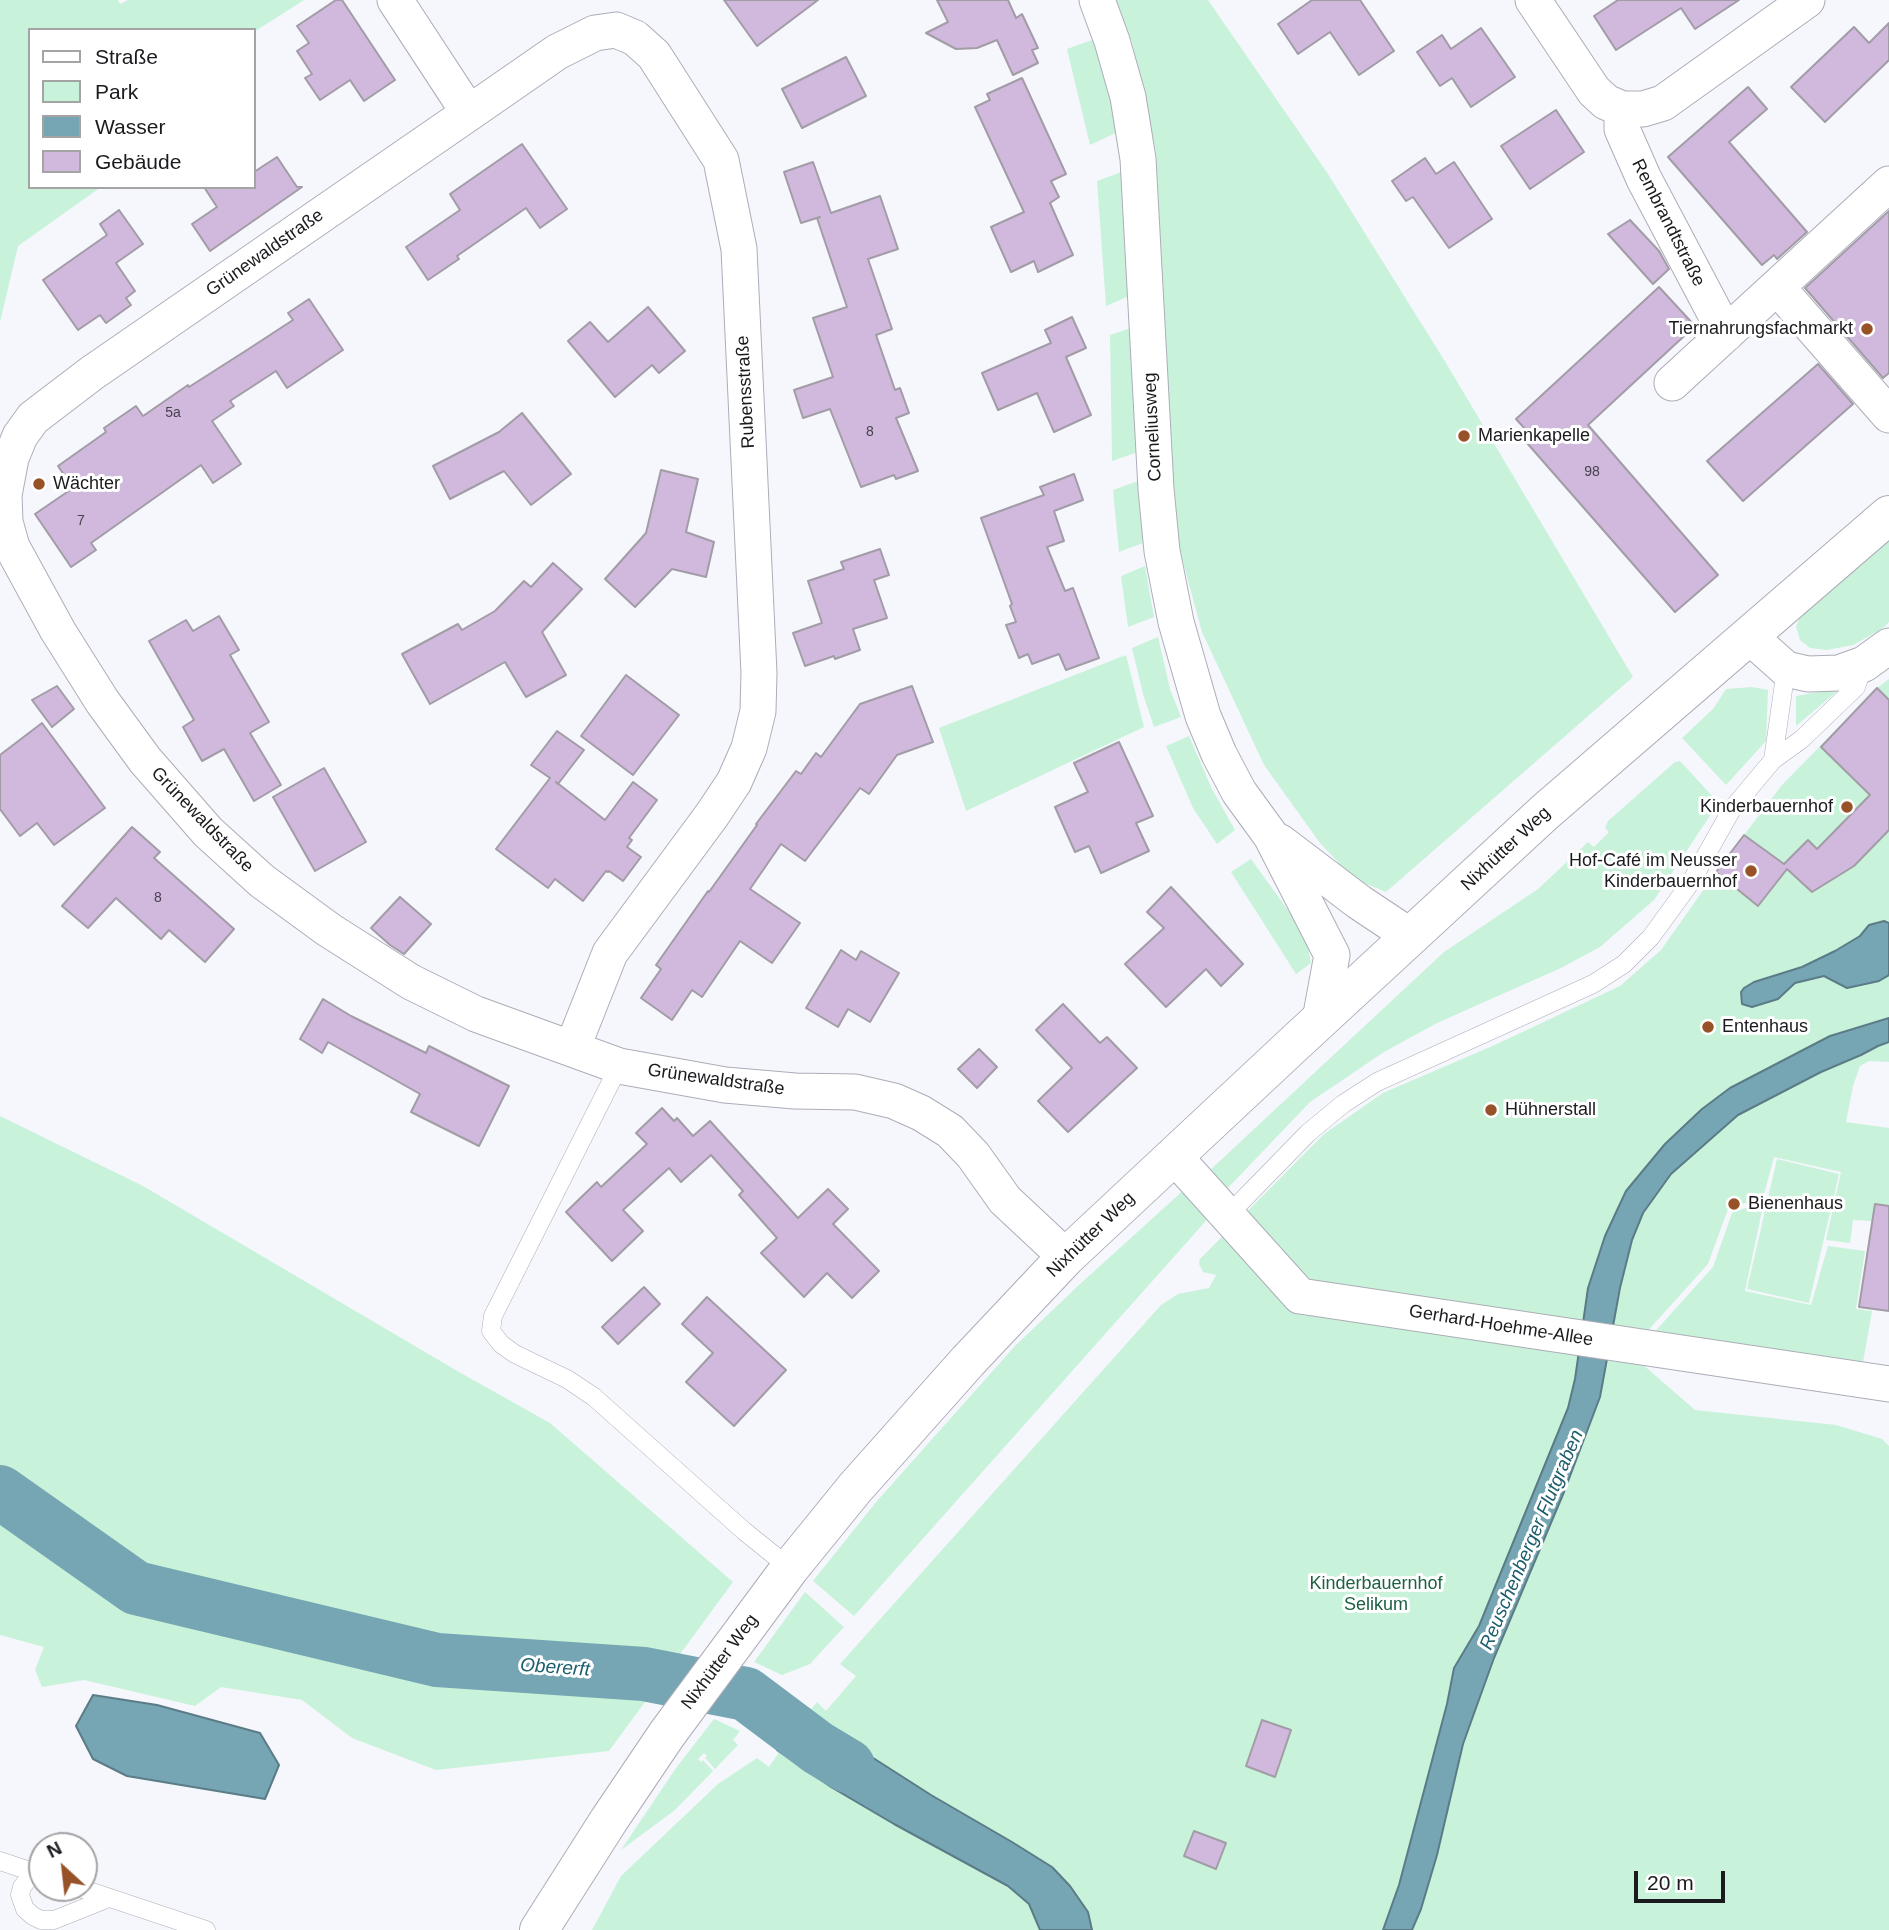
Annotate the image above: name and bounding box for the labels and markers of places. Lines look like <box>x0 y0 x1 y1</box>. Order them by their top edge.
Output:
place label: Tiernahrungsfachmarkt <box>1669 318 1853 340</box>
marker: Tiernahrungsfachmarkt <box>1859 321 1875 337</box>
place label: Marienkapelle <box>1478 425 1590 447</box>
marker: Marienkapelle <box>1456 428 1472 444</box>
place label: Wächter <box>53 473 120 495</box>
marker: Wächter <box>31 476 47 492</box>
place label: Kinderbauernhof <box>1700 796 1833 818</box>
marker: Kinderbauernhof <box>1839 799 1855 815</box>
place label: Hof-Café im Neusser Kinderbauernhof <box>1569 850 1737 892</box>
marker: Hof-Café im Neusser Kinderbauernhof <box>1743 863 1759 879</box>
place label: Entenhaus <box>1722 1016 1808 1038</box>
marker: Entenhaus <box>1700 1019 1716 1035</box>
place label: Hühnerstall <box>1505 1099 1596 1121</box>
marker: Hühnerstall <box>1483 1102 1499 1118</box>
place label: Bienenhaus <box>1748 1193 1843 1215</box>
marker: Bienenhaus <box>1726 1196 1742 1212</box>

